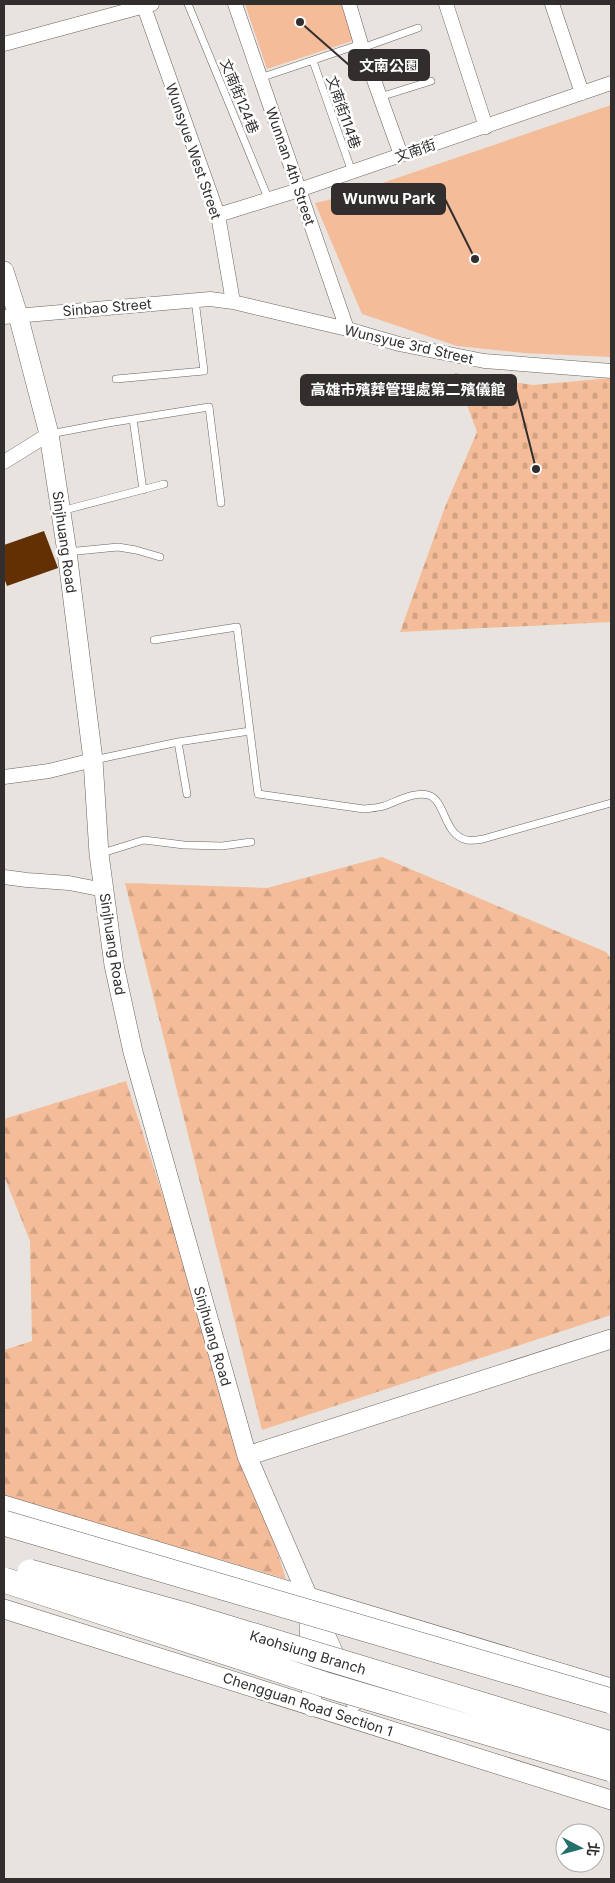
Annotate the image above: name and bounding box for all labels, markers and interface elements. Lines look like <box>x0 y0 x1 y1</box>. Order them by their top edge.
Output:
callout: 文南公園 <box>349 50 429 80</box>
street label: 文南街124巷 <box>217 56 263 136</box>
text: 文南公園 <box>359 56 419 75</box>
street label: 文南街114巷 <box>324 73 364 151</box>
street label: Wunsyue West Street <box>163 81 225 222</box>
street label: Wunnan 4th Street <box>263 105 319 228</box>
street label: 文南街 <box>392 135 438 165</box>
callout: Wunwu Park <box>332 184 445 214</box>
text: Wunwu Park <box>342 189 436 208</box>
street label: Sinbao Street <box>62 295 153 319</box>
street label: Wunsyue 3rd Street <box>343 321 475 367</box>
callout: 高雄市殯葬管理處第二殯儀館 <box>301 375 516 405</box>
text: 高雄市殯葬管理處第二殯儀館 <box>310 380 506 399</box>
street label: Sinjhuang Road <box>49 490 81 594</box>
street label: Sinjhuang Road <box>97 892 129 996</box>
street label: Sinjhuang Road <box>191 1284 235 1388</box>
street label: Kaohsiung Branch <box>248 1626 368 1678</box>
street label: Chengguan Road Section 1 <box>221 1668 395 1740</box>
north arrow <box>555 1823 605 1873</box>
text: 北 <box>584 1842 603 1857</box>

